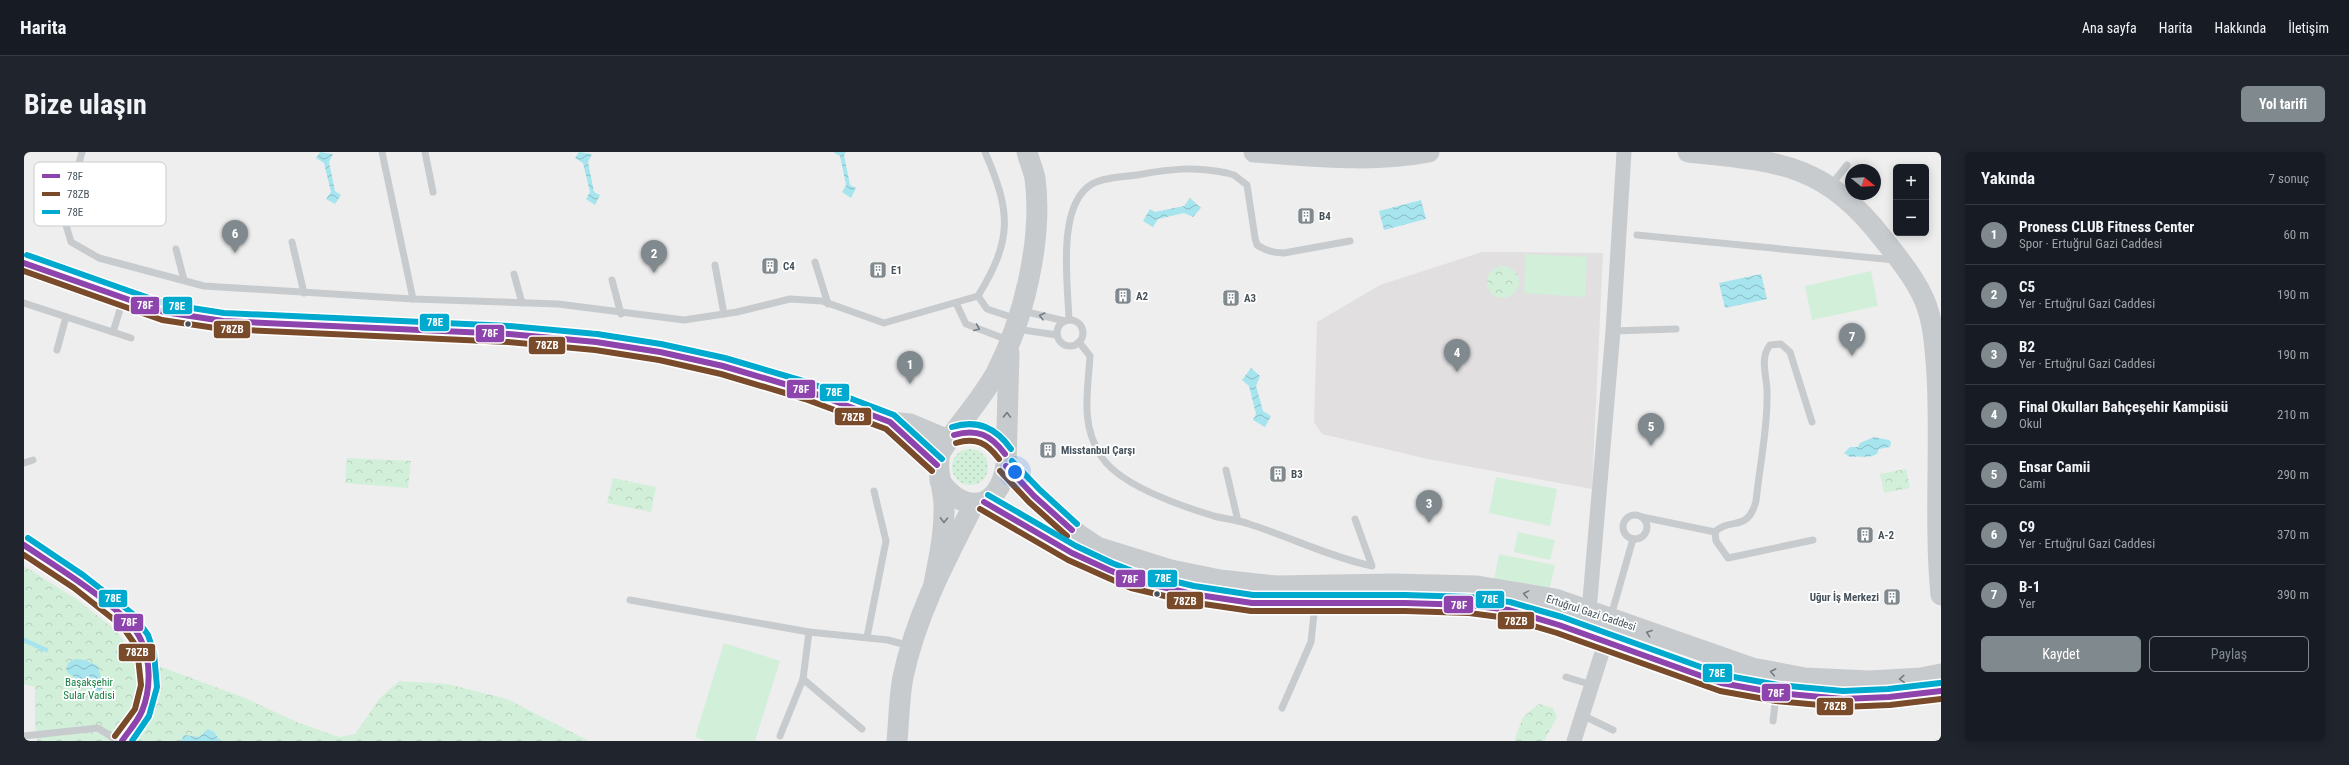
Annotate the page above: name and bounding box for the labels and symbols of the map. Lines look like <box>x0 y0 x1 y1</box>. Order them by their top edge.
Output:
legend <box>34 162 166 226</box>
north arrow <box>1845 164 1881 200</box>
text: 78F <box>67 170 83 183</box>
text: 78ZB <box>67 188 90 201</box>
text: 78E <box>67 206 84 219</box>
building icon: B4 <box>1296 206 1316 226</box>
place label: B4 <box>1319 210 1331 223</box>
pin: 6 <box>222 220 248 253</box>
pin: 2 <box>641 240 667 273</box>
building icon: C4 <box>760 256 780 276</box>
place label: C4 <box>783 260 795 273</box>
building icon: E1 <box>868 260 888 280</box>
place label: E1 <box>891 264 902 277</box>
building icon: A2 <box>1113 286 1133 306</box>
building icon: A3 <box>1221 288 1241 308</box>
place label: A2 <box>1136 290 1149 303</box>
place label: A3 <box>1244 292 1257 305</box>
line badge: 78F <box>130 296 160 315</box>
line badge: 78E <box>162 296 193 315</box>
text: 78F <box>137 299 153 312</box>
text: 78E <box>169 300 186 313</box>
line badge: 78E <box>419 313 450 332</box>
one-way arrow <box>1039 313 1046 321</box>
text: 78E <box>427 316 444 329</box>
unlabelled marker <box>183 319 193 329</box>
line badge: 78ZB <box>213 320 251 339</box>
text: 78ZB <box>220 323 244 336</box>
pin: 7 <box>1839 323 1865 356</box>
line badge: 78F <box>475 324 505 343</box>
one-way arrow <box>974 324 981 332</box>
text: 78F <box>482 327 498 340</box>
line badge: 78ZB <box>528 336 566 355</box>
text: 78ZB <box>535 339 559 352</box>
pin: 4 <box>1444 339 1470 372</box>
pin: 1 <box>897 351 923 384</box>
line badge: 78F <box>786 379 816 399</box>
text: 78F <box>793 383 809 396</box>
line badge: 78E <box>819 383 850 402</box>
text: 78E <box>826 386 843 399</box>
line badge: 78ZB <box>834 407 872 426</box>
text: 78ZB <box>841 411 865 424</box>
one-way arrow <box>1002 412 1011 418</box>
pin: 5 <box>1638 413 1664 446</box>
building icon: Misstanbul Çarşı <box>1038 440 1058 460</box>
place label: Misstanbul Çarşı <box>1061 444 1135 457</box>
your location <box>1005 462 1025 482</box>
building icon: B3 <box>1268 464 1288 484</box>
place label: B3 <box>1291 468 1303 481</box>
pin: 3 <box>1416 490 1442 523</box>
one-way arrow <box>939 517 948 523</box>
building icon: A-2 <box>1855 525 1875 545</box>
place label: A-2 <box>1878 529 1895 542</box>
line badge: 78F <box>1115 569 1146 588</box>
line badge: 78E <box>1147 569 1178 588</box>
text: 78E <box>1155 572 1172 585</box>
text: 78F <box>1122 573 1138 586</box>
building icon: Uğur İş Merkezi <box>1882 587 1902 607</box>
line badge: 78E <box>98 589 128 608</box>
unlabelled marker <box>1152 589 1162 599</box>
line badge: 78E <box>1475 590 1505 609</box>
one-way arrow <box>1523 590 1529 599</box>
place label: Uğur İş Merkezi <box>1810 590 1879 604</box>
line badge: 78ZB <box>1166 591 1204 610</box>
text: 78E <box>105 592 122 605</box>
street label: Ertuğrul Gazi Caddesi <box>1544 592 1638 634</box>
text: 78E <box>1482 593 1499 606</box>
text: 78ZB <box>1173 595 1197 608</box>
line badge: 78F <box>1443 595 1474 614</box>
text: 78F <box>1451 599 1467 612</box>
line badge: 78ZB <box>1497 611 1535 630</box>
line badge: 78F <box>113 613 144 632</box>
text: 78ZB <box>1504 615 1528 628</box>
text: 78F <box>121 616 137 629</box>
one-way arrow <box>1646 629 1653 637</box>
line badge: 78ZB <box>118 643 156 662</box>
text: 78ZB <box>125 646 149 659</box>
line badge: 78E <box>1702 663 1733 683</box>
text: 78E <box>1709 667 1726 680</box>
one-way arrow <box>1770 669 1776 677</box>
one-way arrow <box>1899 675 1905 684</box>
park label: Başakşehir Sular Vadisi <box>63 676 115 702</box>
line badge: 78F <box>1761 683 1791 702</box>
text: 78F <box>1768 687 1784 700</box>
line badge: 78ZB <box>1816 697 1854 716</box>
text: 78ZB <box>1823 700 1847 713</box>

